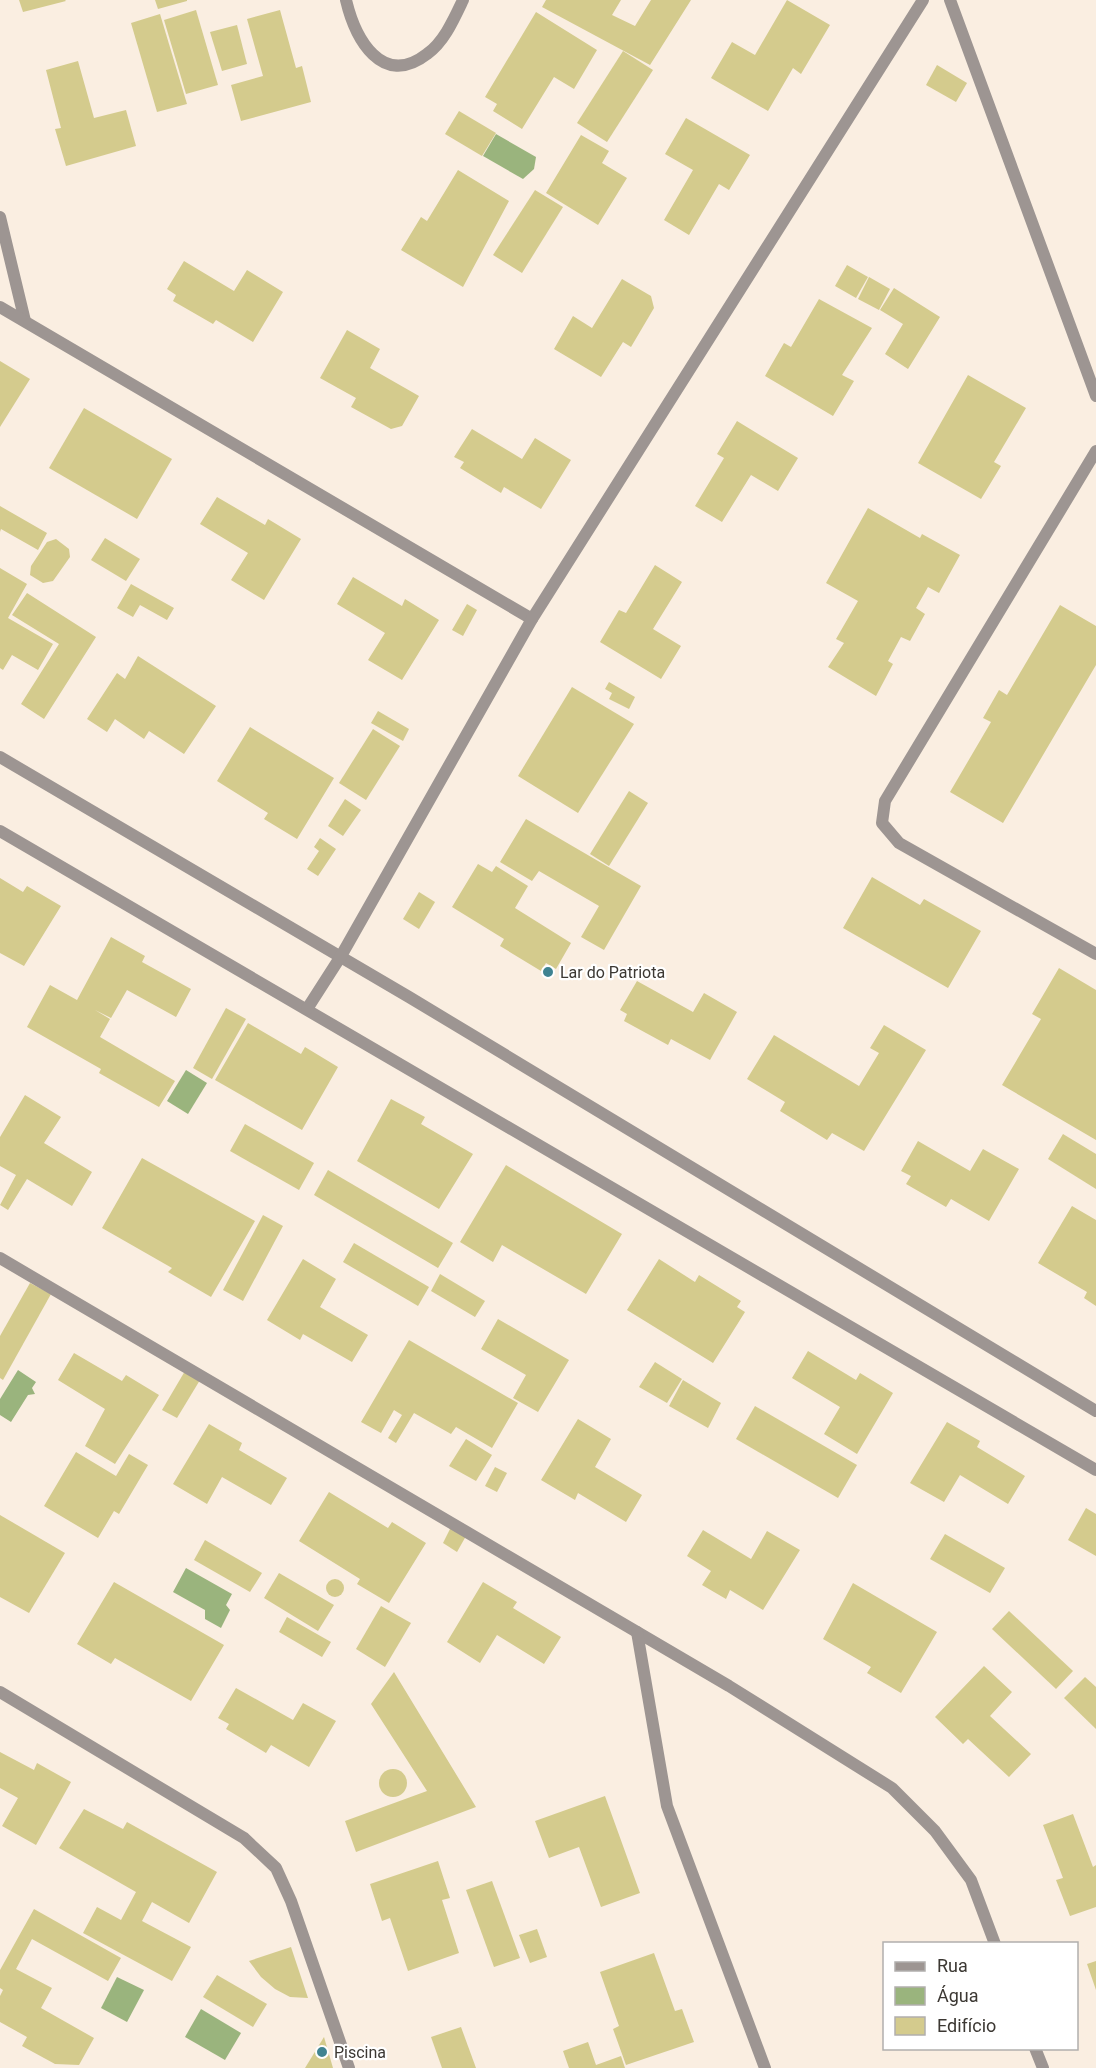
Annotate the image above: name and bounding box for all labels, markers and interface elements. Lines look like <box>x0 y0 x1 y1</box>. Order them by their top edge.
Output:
place label: Lar do Patriota <box>560 963 665 982</box>
marker: Lar do Patriota <box>541 965 555 979</box>
legend <box>883 1942 1078 2050</box>
text: Rua <box>937 1955 968 1976</box>
text: Água <box>937 1985 979 2006</box>
text: Edifício <box>937 2015 996 2036</box>
place label: Piscina <box>334 2043 386 2062</box>
marker: Piscina <box>315 2045 329 2059</box>

